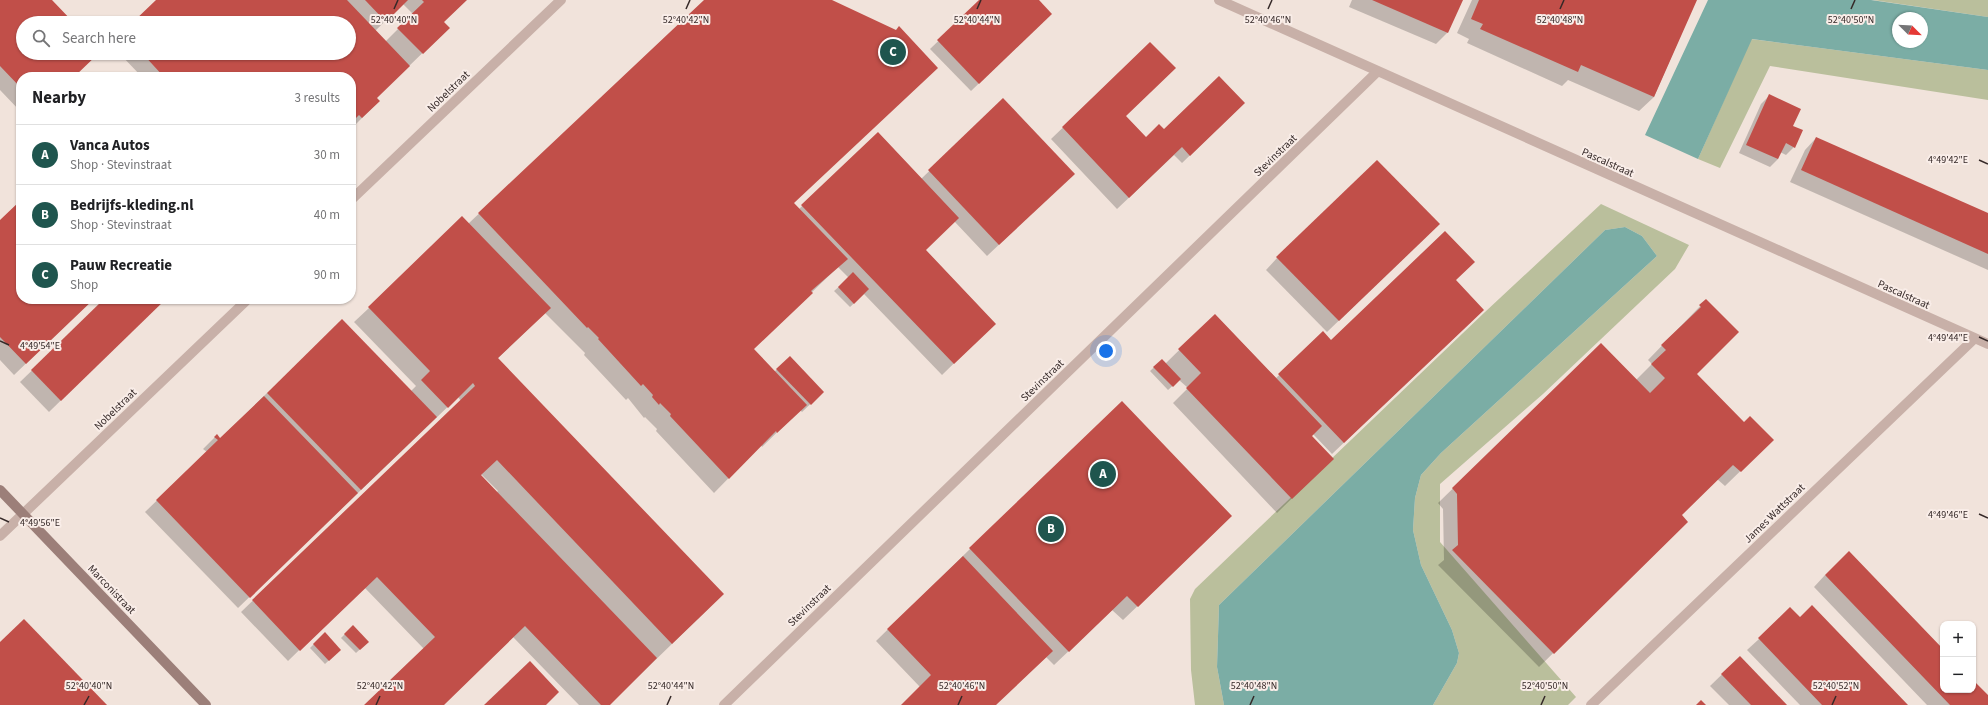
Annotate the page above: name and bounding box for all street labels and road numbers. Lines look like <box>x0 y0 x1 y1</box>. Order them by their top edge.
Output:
street label: Nobelstraat <box>424 67 473 115</box>
street label: Stevinstraat <box>1250 131 1300 180</box>
street label: Pascalstraat <box>1579 144 1636 181</box>
street label: Pascalstraat <box>1875 276 1932 313</box>
street label: Stevinstraat <box>1017 356 1067 405</box>
street label: Nobelstraat <box>91 385 140 433</box>
street label: James Wattstraat <box>1741 480 1808 546</box>
street label: Marconistraat <box>84 561 139 617</box>
street label: Stevinstraat <box>784 581 834 630</box>

